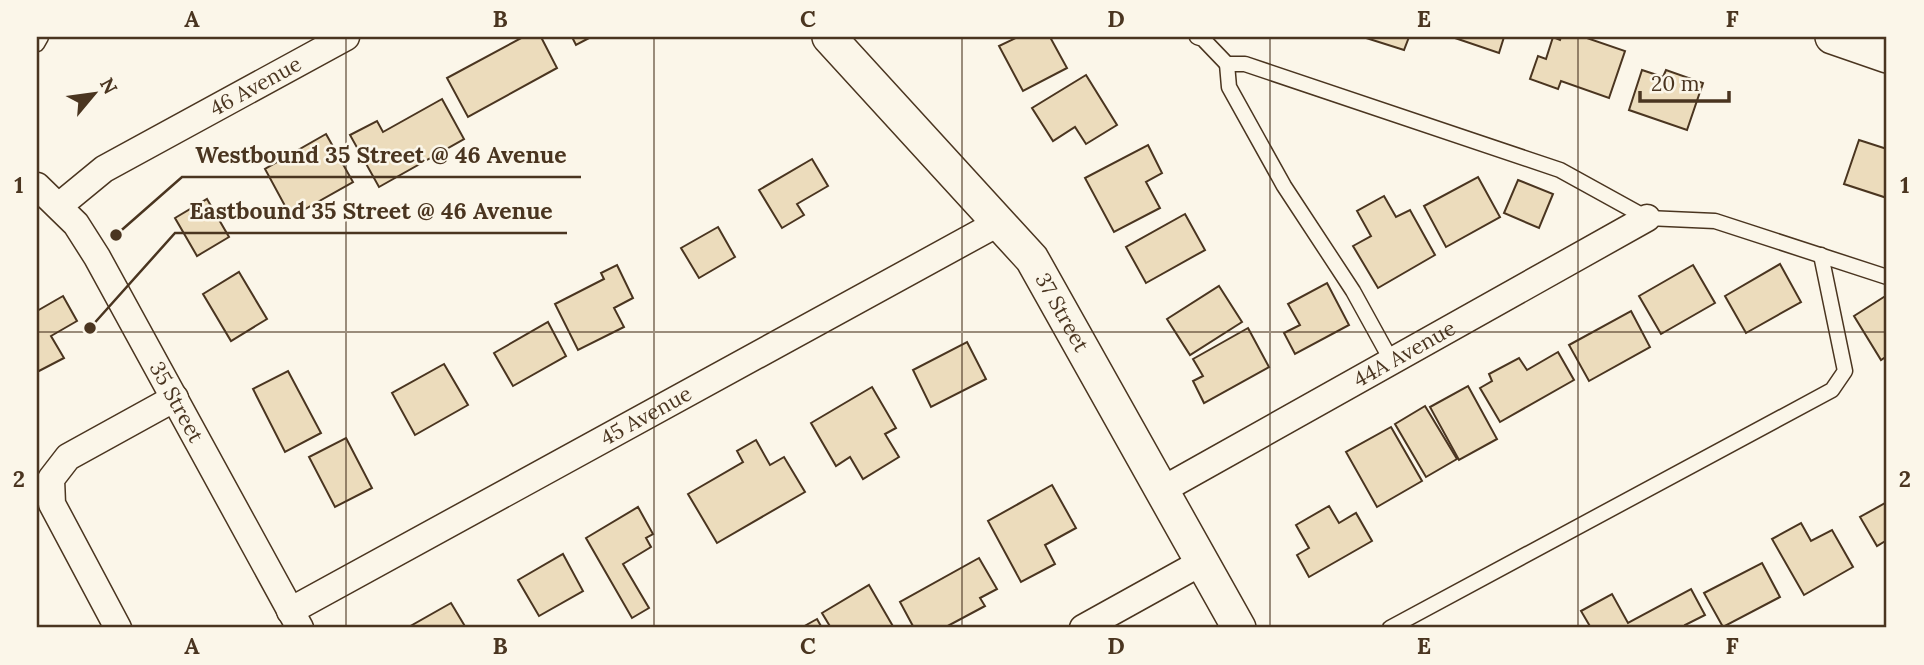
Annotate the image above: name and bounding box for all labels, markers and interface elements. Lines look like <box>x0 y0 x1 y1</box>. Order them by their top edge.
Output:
text: A <box>184 4 200 33</box>
text: B <box>492 4 508 33</box>
text: C <box>800 4 816 33</box>
text: D <box>1107 4 1125 33</box>
text: E <box>1417 4 1431 33</box>
text: F <box>1725 4 1739 33</box>
street label: 46 Avenue <box>205 50 306 122</box>
north arrow <box>60 60 130 130</box>
scale bar <box>1640 60 1730 104</box>
text: 20 m <box>1651 70 1700 97</box>
text: N <box>95 74 123 98</box>
callout: Westbound 35 Street @ 46 Avenue <box>182 133 581 177</box>
text: Westbound 35 Street @ 46 Avenue <box>195 140 567 169</box>
text: 1 <box>14 170 24 199</box>
text: 1 <box>1900 170 1910 199</box>
callout: Eastbound 35 Street @ 46 Avenue <box>175 189 567 233</box>
text: Eastbound 35 Street @ 46 Avenue <box>189 196 553 225</box>
street label: 37 Street <box>1030 268 1096 357</box>
street label: 44A Avenue <box>1348 314 1460 393</box>
street label: 35 Street <box>144 357 210 448</box>
street label: 45 Avenue <box>596 380 696 451</box>
text: 2 <box>13 464 25 493</box>
text: 2 <box>1899 464 1911 493</box>
text: A <box>184 631 200 660</box>
text: B <box>492 631 508 660</box>
text: C <box>800 631 816 660</box>
text: D <box>1107 631 1125 660</box>
text: E <box>1417 631 1431 660</box>
text: F <box>1725 631 1739 660</box>

